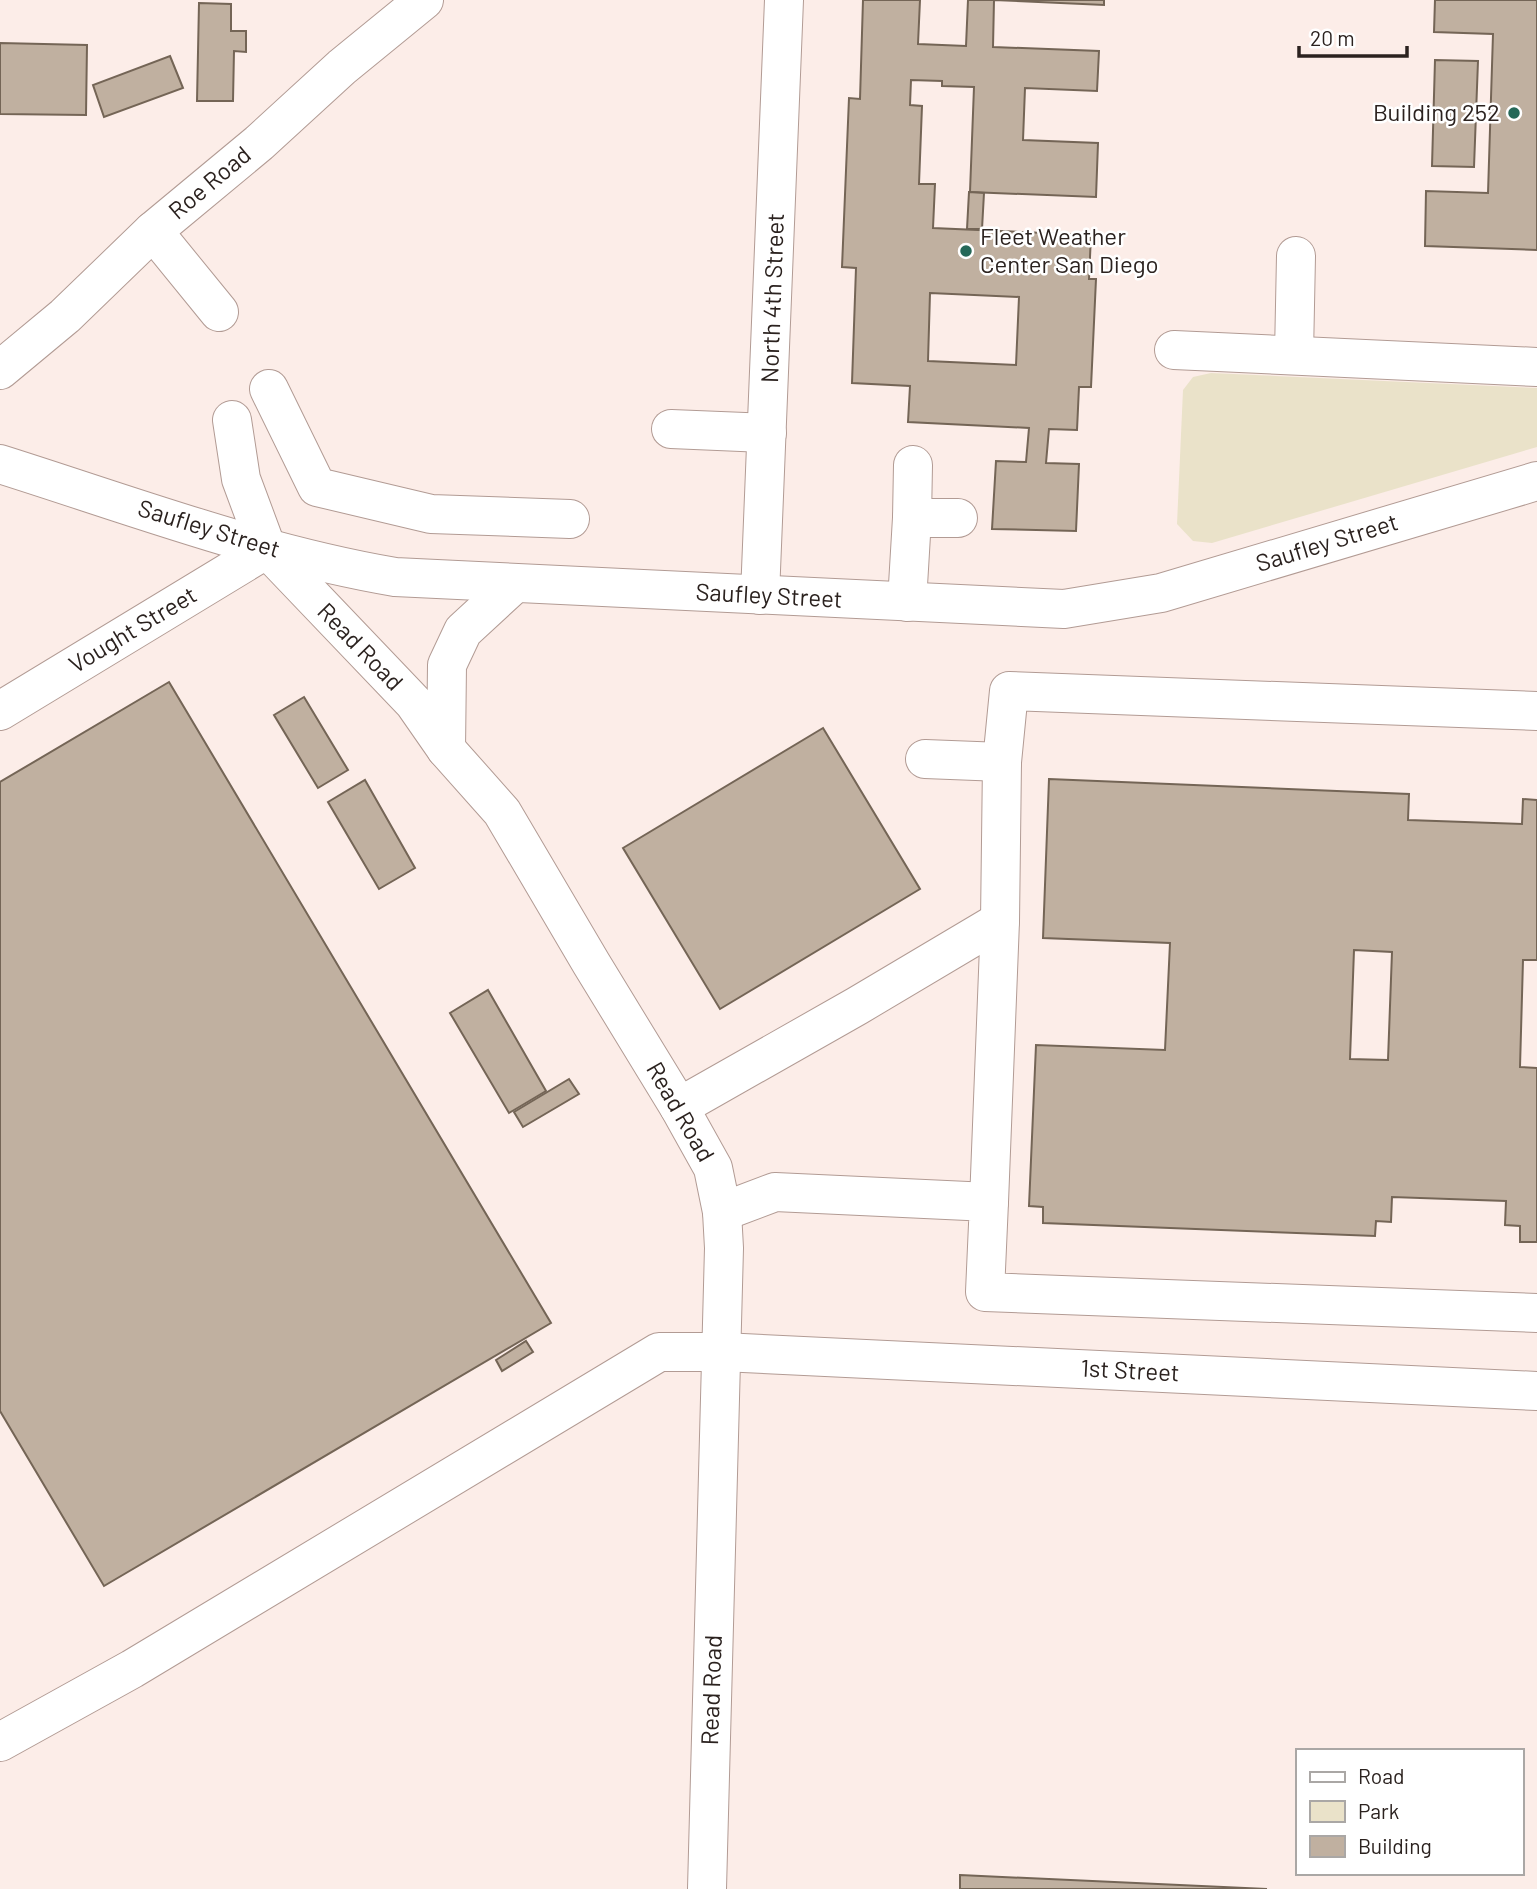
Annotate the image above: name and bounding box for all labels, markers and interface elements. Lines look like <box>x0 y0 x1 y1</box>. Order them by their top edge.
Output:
scale bar <box>1299 14 1408 58</box>
text: 20 m <box>1310 25 1355 50</box>
place label: Building 252 <box>1373 97 1500 126</box>
marker: Building 252 <box>1506 105 1522 121</box>
street label: Roe Road <box>162 139 256 225</box>
street label: North 4th Street <box>754 212 789 383</box>
place label: Fleet Weather Center San Diego <box>980 221 1159 278</box>
marker: Fleet Weather Center San Diego <box>958 243 974 259</box>
street label: Saufley Street <box>135 492 284 563</box>
street label: Saufley Street <box>1252 506 1401 577</box>
street label: Saufley Street <box>695 576 843 613</box>
street label: Vought Street <box>63 579 201 678</box>
street label: Read Road <box>312 596 410 696</box>
street label: Read Road <box>641 1056 721 1166</box>
street label: 1st Street <box>1080 1352 1180 1387</box>
street label: Read Road <box>694 1634 727 1746</box>
legend <box>1296 1749 1523 1875</box>
text: Road <box>1358 1763 1404 1788</box>
text: Park <box>1358 1798 1399 1823</box>
text: Building <box>1358 1833 1432 1858</box>

